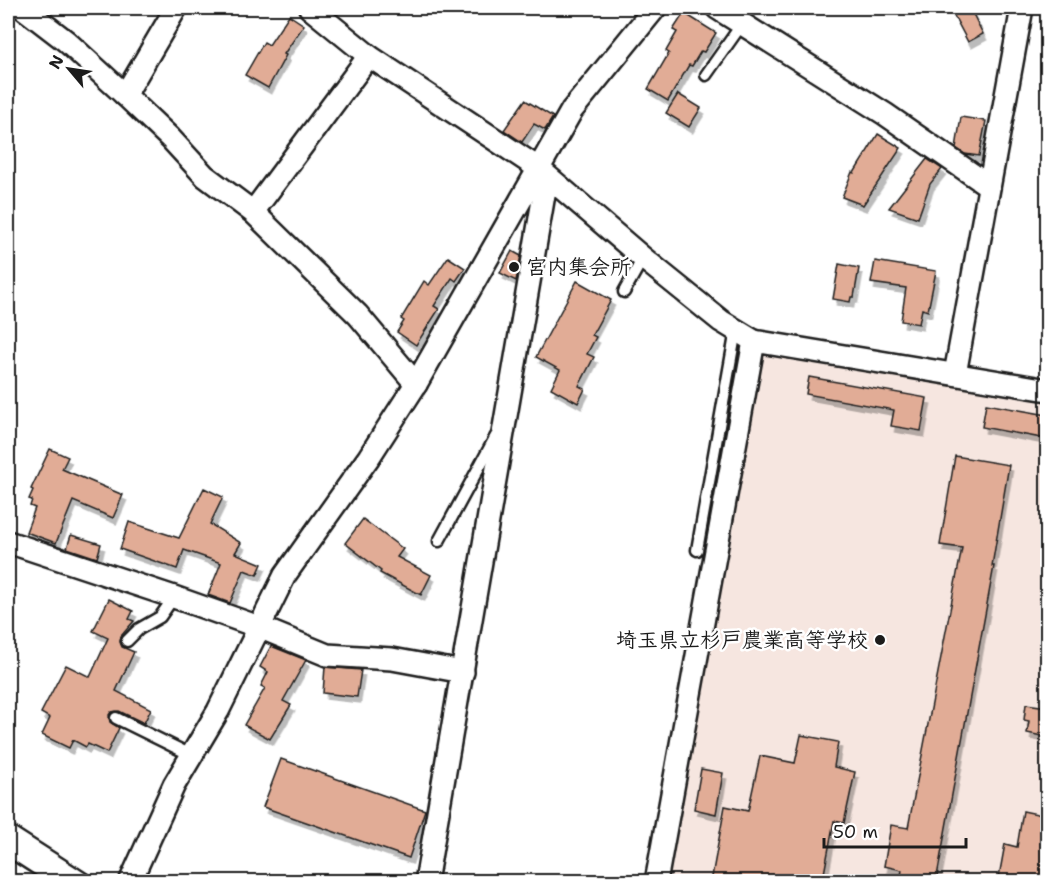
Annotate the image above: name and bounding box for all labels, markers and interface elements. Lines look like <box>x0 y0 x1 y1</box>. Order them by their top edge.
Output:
north arrow <box>39 39 99 99</box>
text: N <box>44 51 69 73</box>
place label: 宮内集会所 <box>526 253 631 281</box>
marker: 宮内集会所 <box>507 260 521 274</box>
place label: 埼玉県立杉戸農業高等学校 <box>616 626 868 654</box>
marker: 埼玉県立杉戸農業高等学校 <box>873 633 887 647</box>
scale bar <box>824 811 966 849</box>
text: 50 m <box>833 820 878 844</box>

